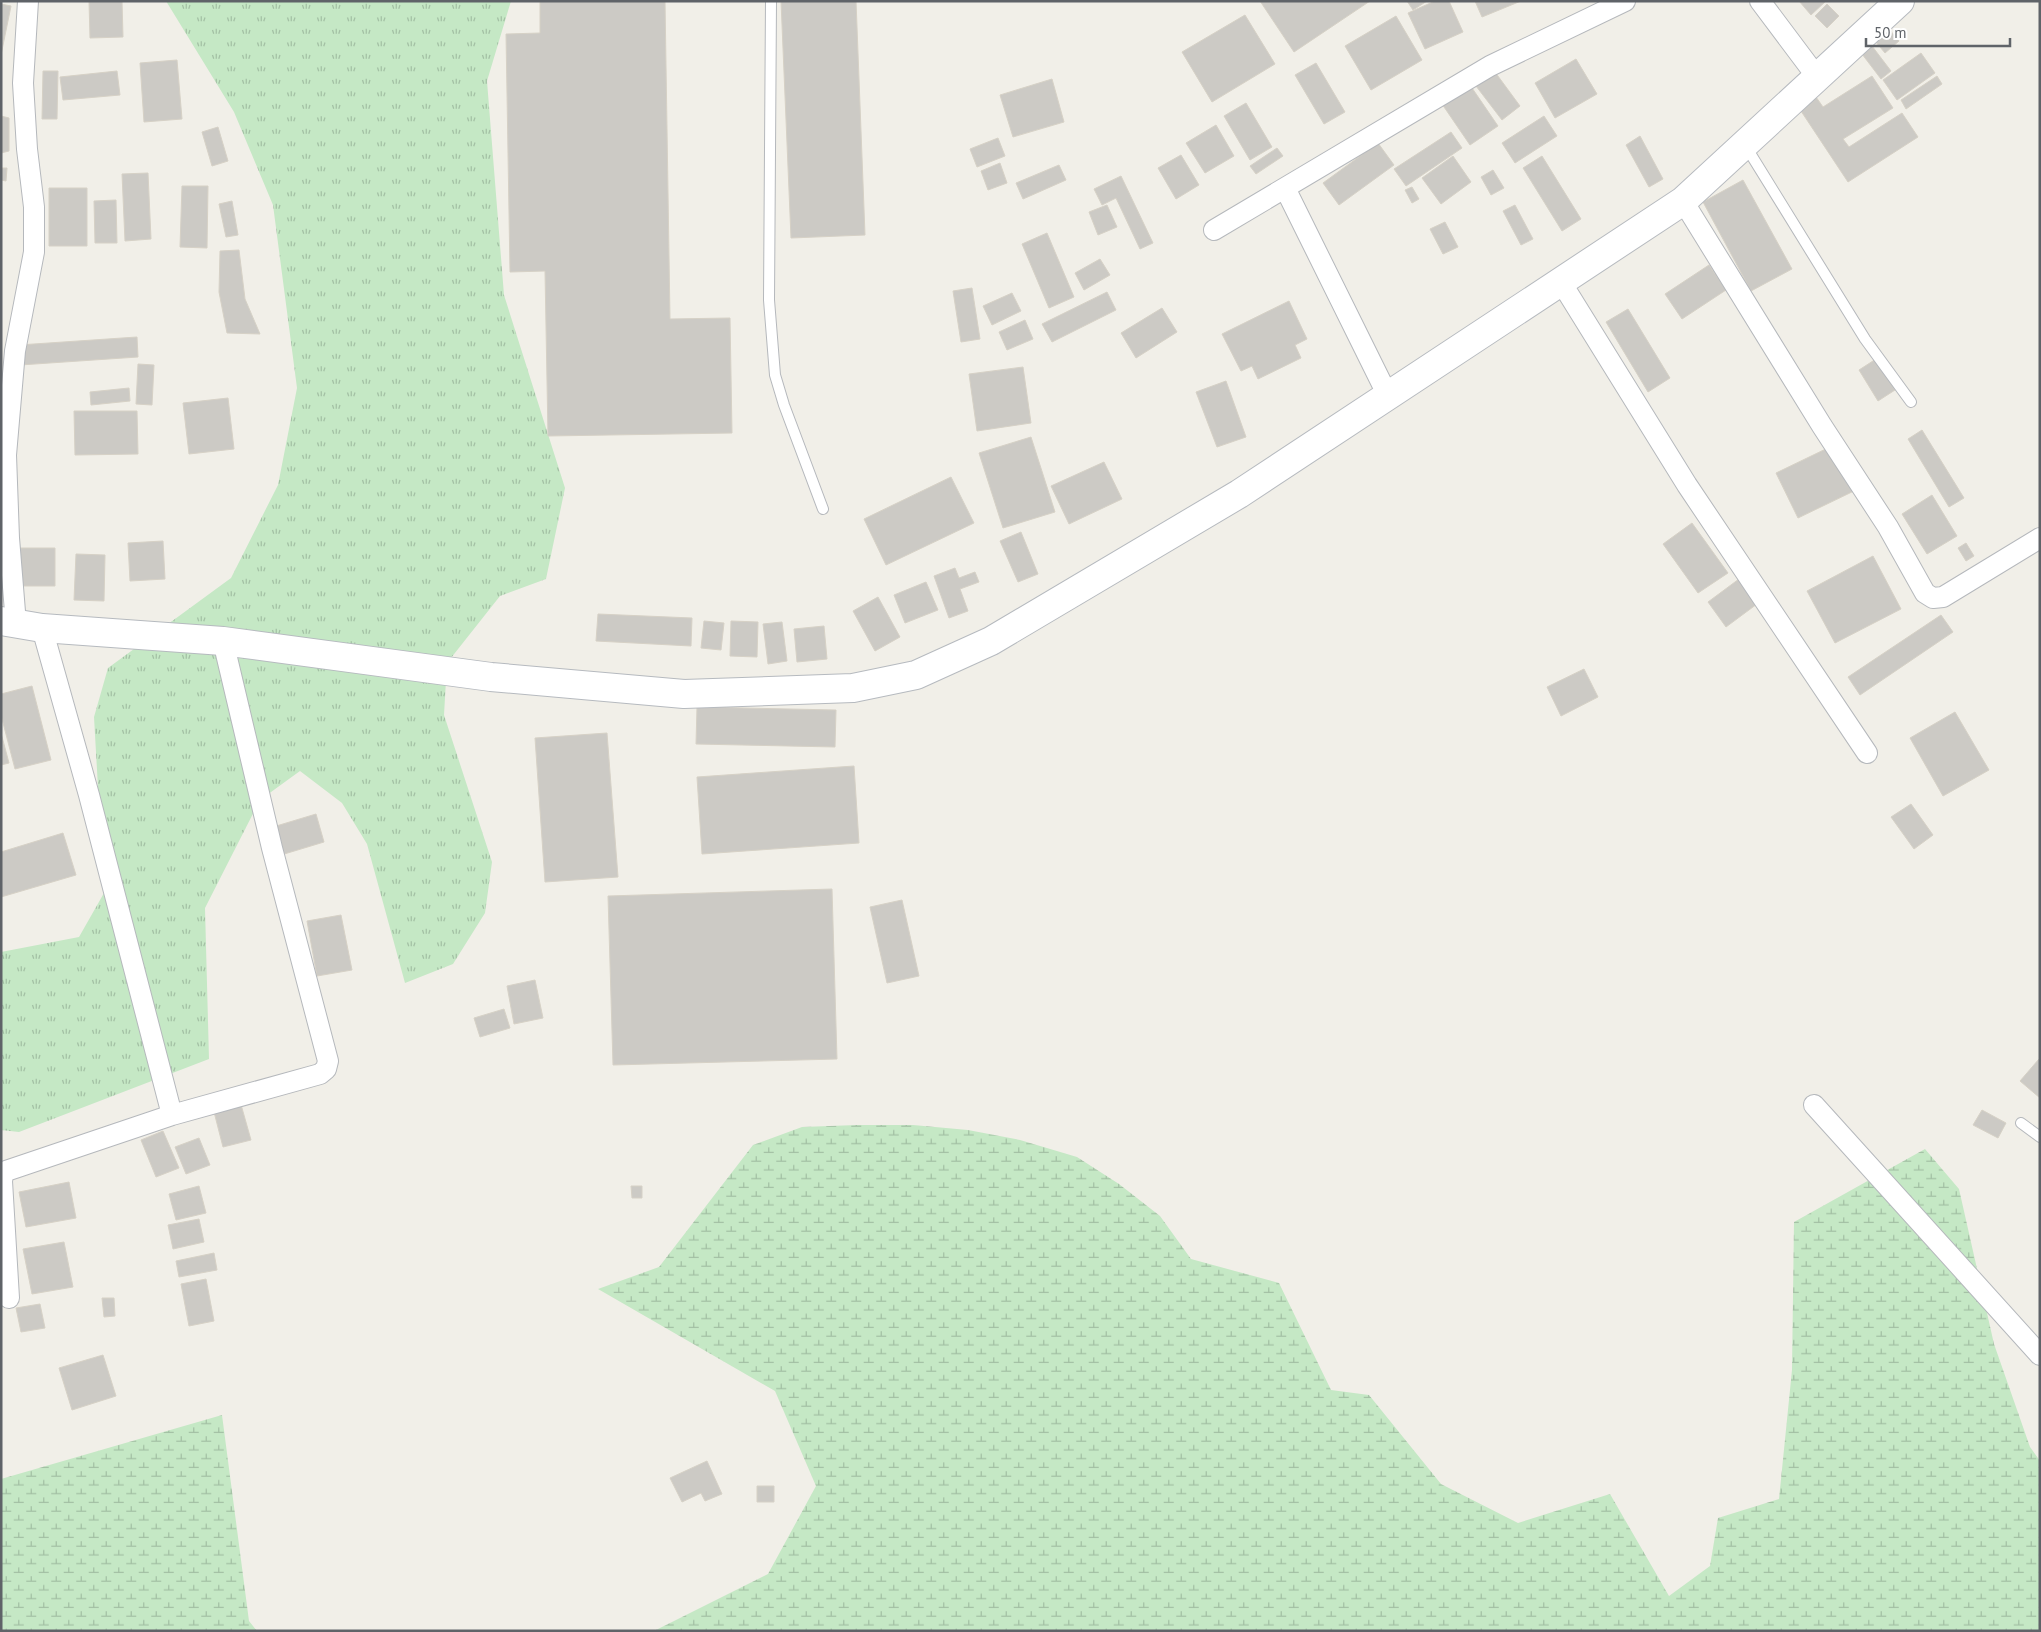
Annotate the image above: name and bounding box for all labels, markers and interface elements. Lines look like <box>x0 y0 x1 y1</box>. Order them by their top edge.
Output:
scale bar <box>1866 15 2010 47</box>
text: 50 m <box>1874 23 1907 42</box>

